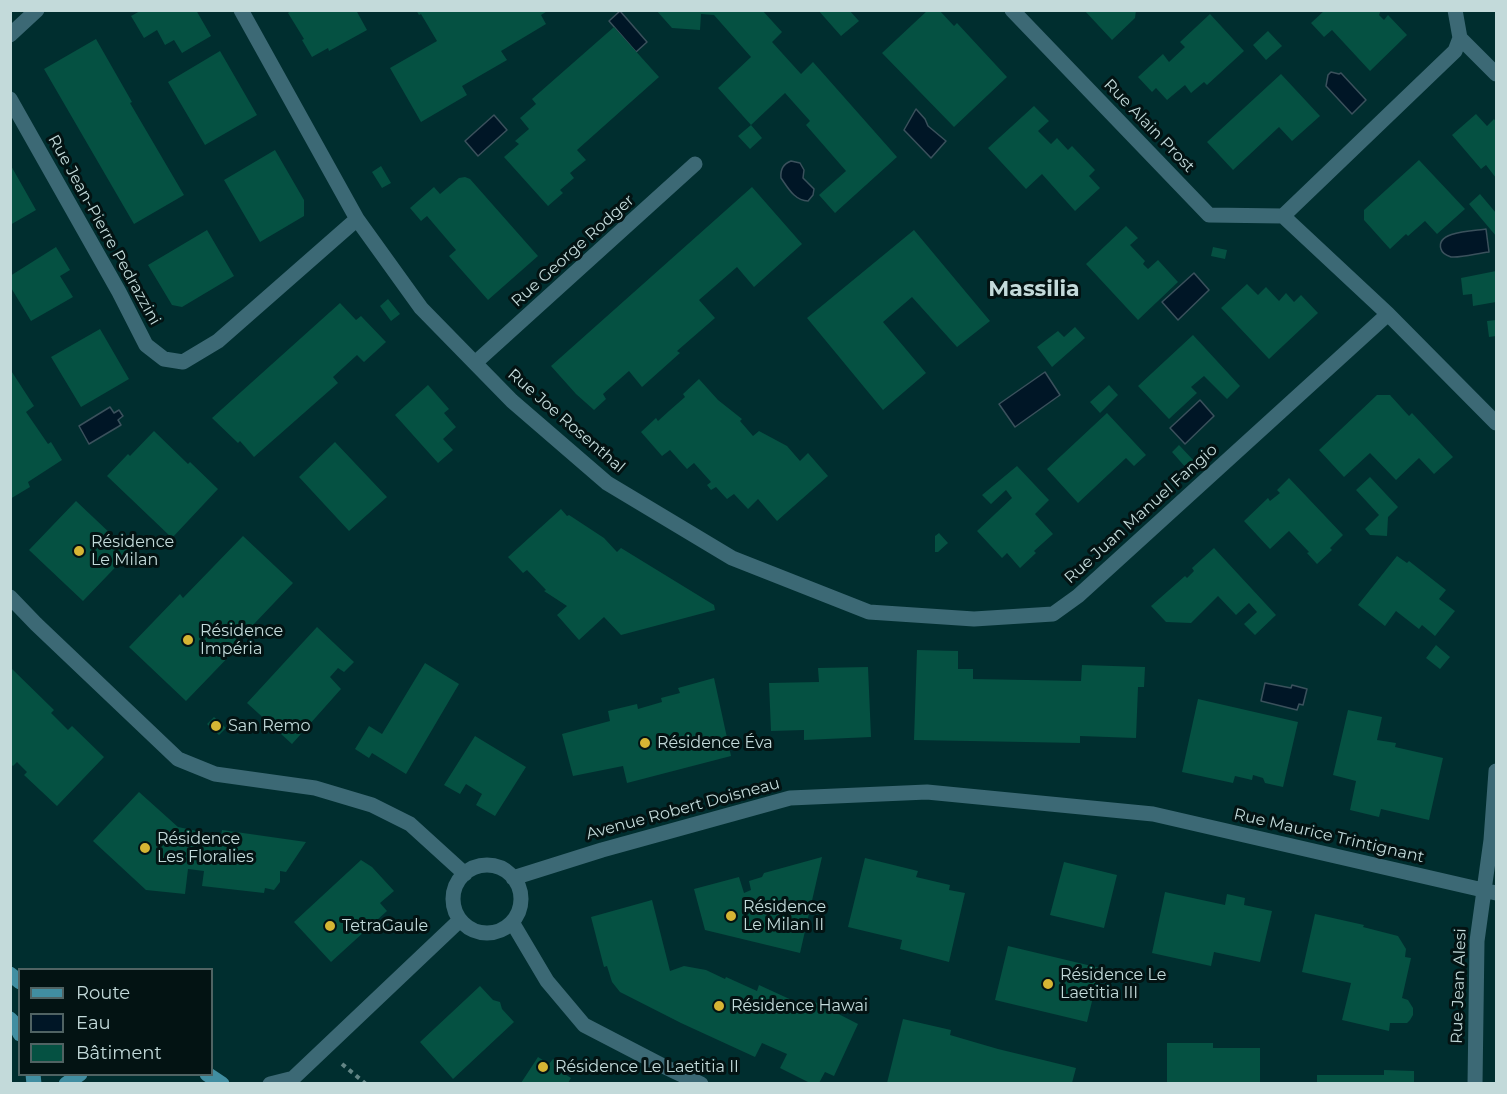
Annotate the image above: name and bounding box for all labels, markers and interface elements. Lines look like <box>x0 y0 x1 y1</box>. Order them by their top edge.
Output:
street label: Rue Alain Prost <box>1100 75 1198 177</box>
street label: Rue Jean-Pierre Pedrazzini <box>44 132 164 328</box>
street label: Rue George Rodger <box>508 191 638 311</box>
district label: Massilia <box>988 277 1080 303</box>
street label: Rue Joe Rosenthal <box>503 365 629 477</box>
street label: Rue Juan Manuel Fangio <box>1061 440 1221 588</box>
place label: Résidence Le Milan <box>91 532 174 570</box>
marker: Résidence Le Milan <box>72 544 86 558</box>
place label: Résidence Impéria <box>200 621 283 659</box>
marker: Résidence Impéria <box>181 633 195 647</box>
place label: San Remo <box>228 716 311 736</box>
marker: San Remo <box>209 719 223 733</box>
place label: Résidence Éva <box>657 733 773 753</box>
marker: Résidence Éva <box>638 736 652 750</box>
street label: Avenue Robert Doisneau <box>584 774 782 844</box>
street label: Rue Maurice Trintignant <box>1232 805 1426 867</box>
place label: Résidence Les Floralies <box>157 829 254 867</box>
marker: Résidence Les Floralies <box>138 841 152 855</box>
place label: Résidence Le Milan II <box>743 897 826 935</box>
marker: Résidence Le Milan II <box>724 909 738 923</box>
place label: TetraGaule <box>342 916 428 936</box>
marker: TetraGaule <box>323 919 337 933</box>
street label: Rue Jean Alesi <box>1447 928 1471 1044</box>
place label: Résidence Le Laetitia III <box>1060 965 1166 1003</box>
legend <box>18 968 213 1076</box>
marker: Résidence Le Laetitia III <box>1041 977 1055 991</box>
text: Route <box>76 982 130 1004</box>
place label: Résidence Hawai <box>731 996 868 1016</box>
marker: Résidence Hawai <box>712 999 726 1013</box>
text: Eau <box>76 1012 111 1034</box>
text: Bâtiment <box>76 1042 162 1064</box>
place label: Résidence Le Laetitia II <box>555 1057 739 1077</box>
marker: Résidence Le Laetitia II <box>536 1060 550 1074</box>

